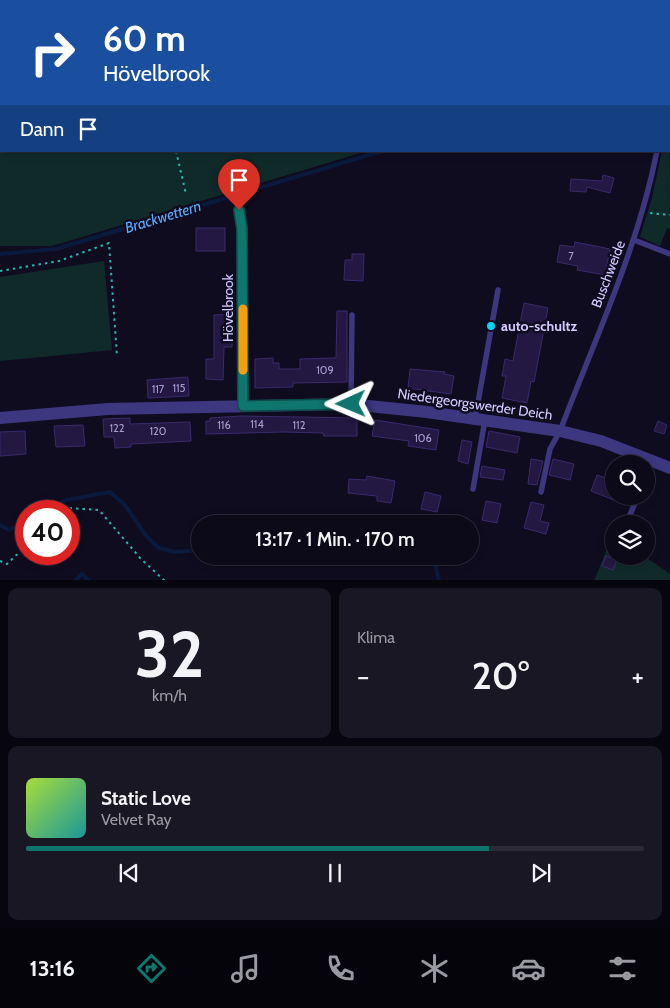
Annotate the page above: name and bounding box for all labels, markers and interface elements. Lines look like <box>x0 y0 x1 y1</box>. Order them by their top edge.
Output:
text: 60 m <box>103 17 186 60</box>
icon: right <box>20 20 85 85</box>
text: Hövelbrook <box>103 60 210 87</box>
icon: arrive <box>74 115 102 143</box>
text: Dann <box>20 118 64 141</box>
pin <box>218 159 260 210</box>
icon: arrive <box>225 166 253 194</box>
water label: Brackwettern <box>123 197 203 237</box>
street label: Buschweide <box>587 238 629 310</box>
house number: 7 <box>568 249 574 263</box>
street label: Hövelbrook <box>219 273 237 342</box>
place label: auto-schultz <box>501 317 577 335</box>
marker: auto-schultz <box>485 320 497 332</box>
house number: 109 <box>316 363 334 377</box>
position arrow <box>324 377 376 429</box>
house number: 115 <box>172 381 186 395</box>
house number: 117 <box>152 382 165 396</box>
street label: Niedergeorgswerder Deich <box>396 384 554 424</box>
house number: 114 <box>250 417 264 431</box>
house number: 116 <box>217 418 231 432</box>
house number: 112 <box>293 418 306 432</box>
house number: 122 <box>109 421 125 435</box>
house number: 120 <box>149 424 167 438</box>
house number: 106 <box>414 431 432 445</box>
map controls <box>605 455 655 565</box>
button: search <box>605 455 655 505</box>
speed limit sign: 40 <box>15 500 80 565</box>
button: layers <box>605 515 655 565</box>
text: 13:17 · 1 Min. · 170 m <box>255 528 415 551</box>
text: 32 <box>135 614 204 693</box>
text: Klima <box>357 628 395 647</box>
text: 20° <box>472 652 529 699</box>
text: − <box>357 659 369 693</box>
text: + <box>632 659 644 693</box>
text: km/h <box>152 686 187 705</box>
text: Static Love <box>101 787 191 810</box>
text: Velvet Ray <box>101 810 172 829</box>
icon: previous <box>115 859 143 887</box>
icon: pause <box>321 859 349 887</box>
icon: next <box>527 859 555 887</box>
icon: directions <box>134 951 169 986</box>
icon: music <box>228 951 263 986</box>
icon: phone <box>323 951 358 986</box>
icon: climate <box>417 951 452 986</box>
icon: car <box>511 951 546 986</box>
icon: filters <box>605 951 640 986</box>
text: 13:16 <box>30 955 75 982</box>

